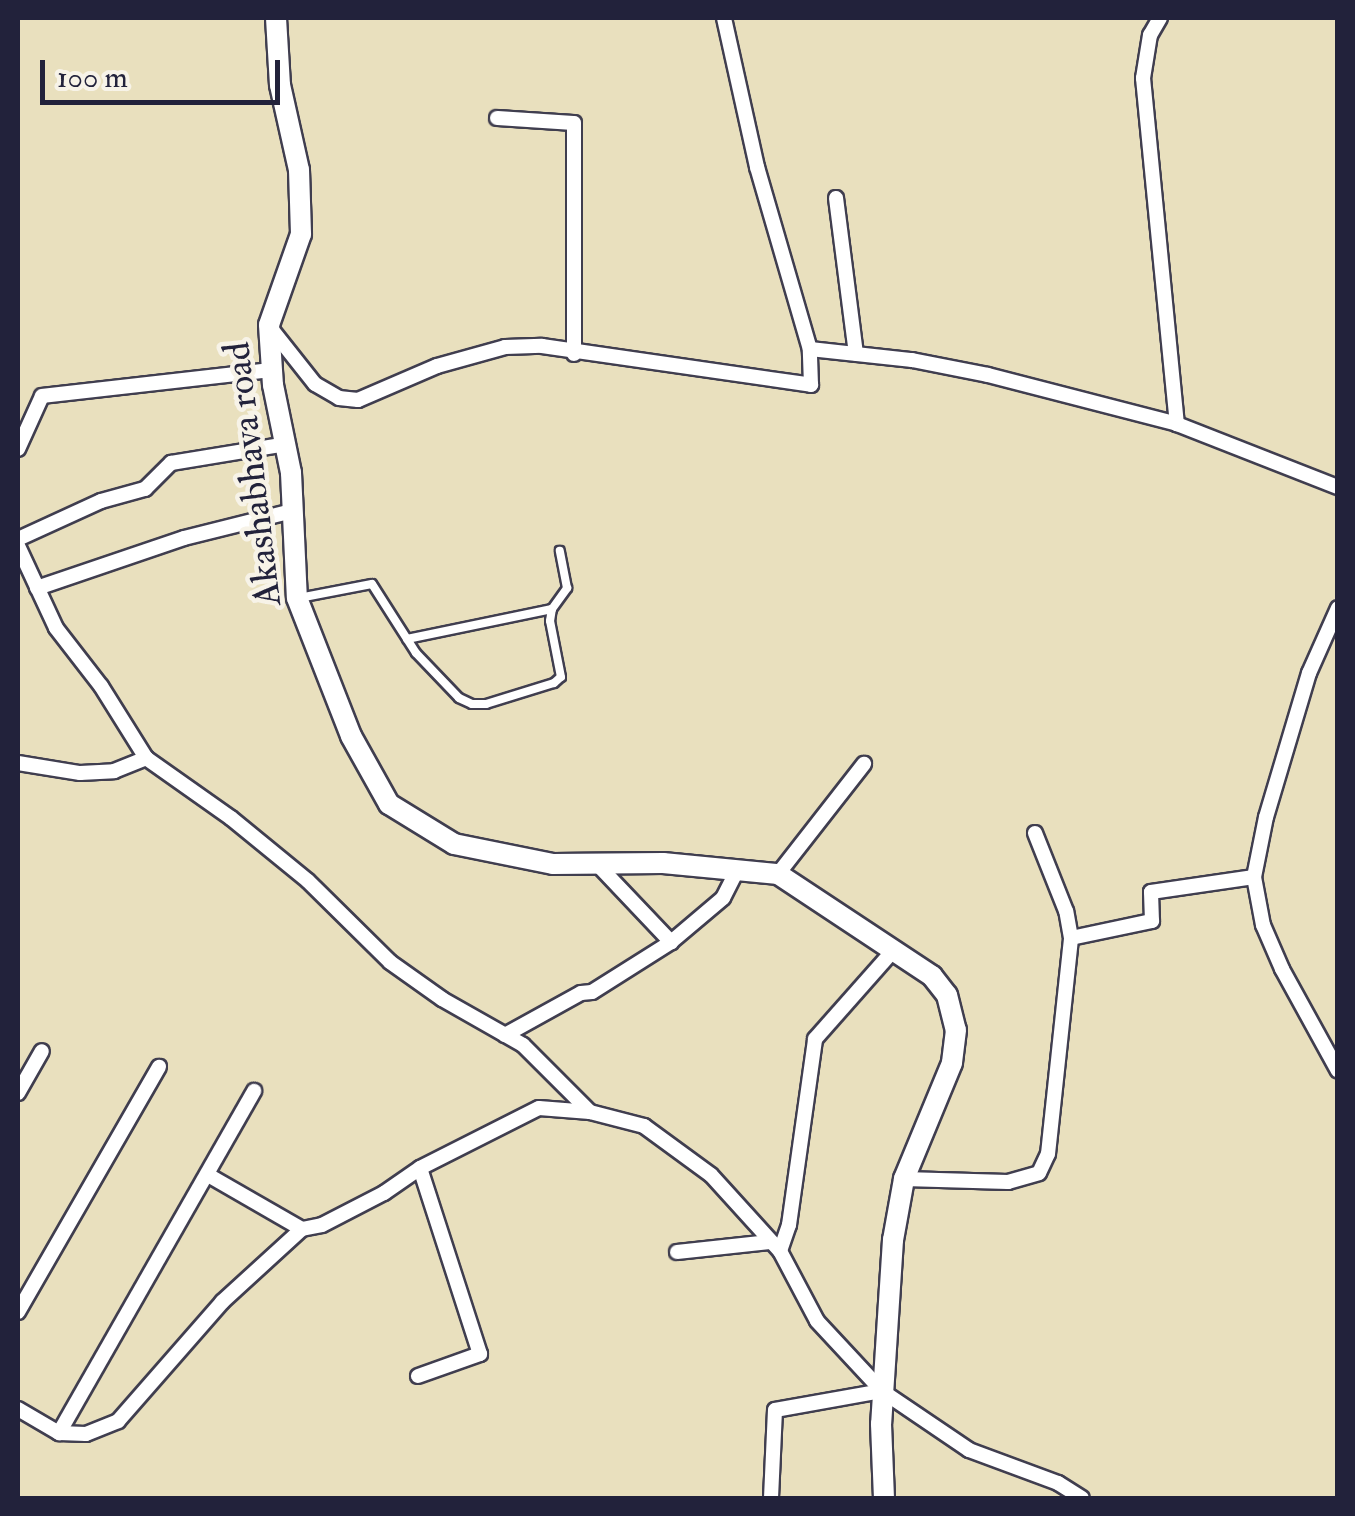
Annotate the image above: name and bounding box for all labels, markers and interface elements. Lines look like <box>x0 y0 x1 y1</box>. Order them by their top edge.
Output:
scale bar <box>45 40 285 102</box>
text: 100 m <box>57 59 128 96</box>
street label: Akashabhava road <box>214 339 292 609</box>

